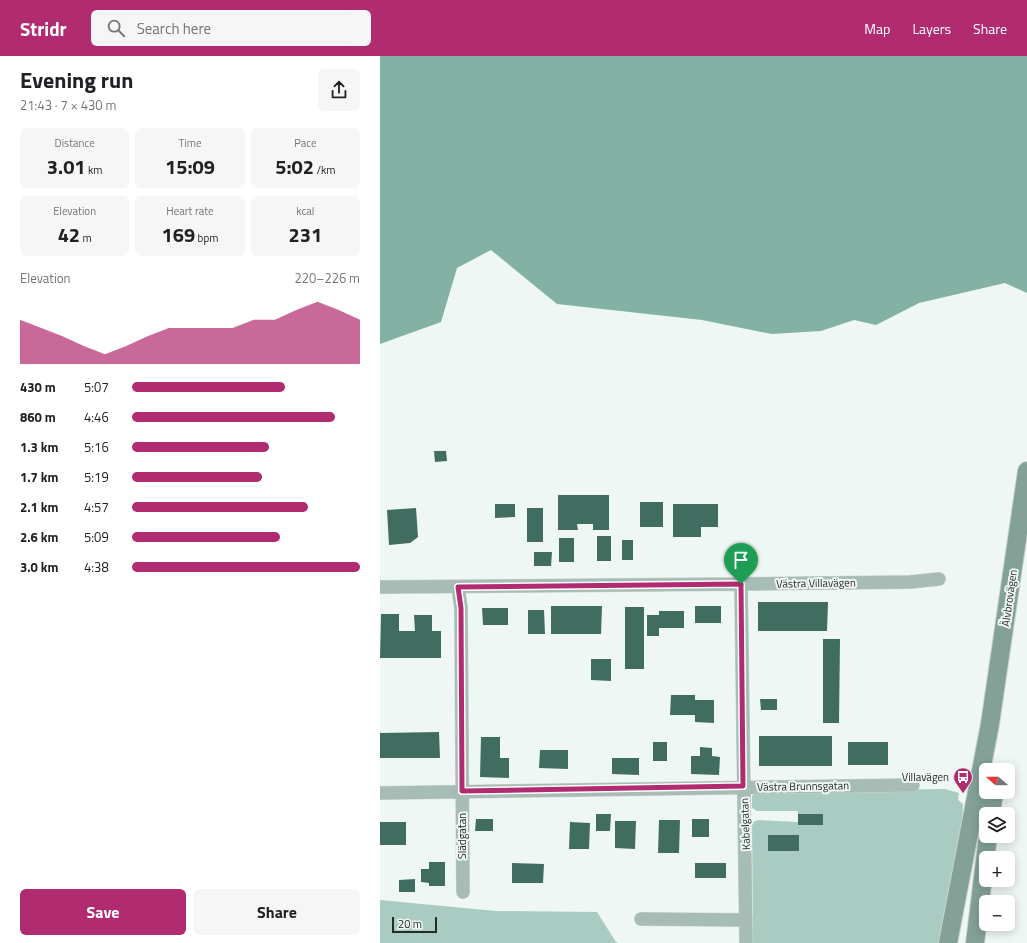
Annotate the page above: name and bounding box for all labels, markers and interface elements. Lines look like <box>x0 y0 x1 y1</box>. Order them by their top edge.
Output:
search box <box>91 10 371 46</box>
text: Stridr <box>20 14 67 43</box>
icon: search <box>105 17 127 39</box>
text: Search here <box>137 17 211 40</box>
text: Map <box>864 18 890 39</box>
text: Layers <box>912 18 951 39</box>
text: Share <box>973 18 1007 39</box>
text: Evening run <box>20 63 133 97</box>
button: share <box>318 69 360 111</box>
text: 21:43 · 7 × 430 m <box>20 95 116 115</box>
text: Distance <box>55 135 95 151</box>
text: Time <box>179 135 201 151</box>
text: Pace <box>294 135 316 151</box>
text: 3.01 <box>47 151 86 182</box>
text: 15:09 <box>165 151 215 182</box>
text: 5:02 <box>275 151 314 182</box>
text: km <box>86 162 102 178</box>
text: /km <box>314 162 335 178</box>
text: Elevation <box>53 203 96 219</box>
text: Heart rate <box>166 203 214 219</box>
text: kcal <box>296 203 314 219</box>
text: 42 <box>58 219 80 250</box>
text: 169 <box>162 219 195 250</box>
text: 231 <box>289 219 322 250</box>
text: m <box>80 230 92 246</box>
text: bpm <box>195 230 218 246</box>
text: Elevation <box>20 268 71 288</box>
text: 220–226 m <box>294 268 360 288</box>
text: 430 m <box>20 377 56 397</box>
text: 5:07 <box>84 377 109 397</box>
text: 860 m <box>20 407 56 427</box>
text: 4:46 <box>84 407 109 427</box>
text: 1.3 km <box>20 437 58 457</box>
text: 5:16 <box>84 437 109 457</box>
text: 1.7 km <box>20 467 58 487</box>
text: 5:19 <box>84 467 109 487</box>
text: 2.1 km <box>20 497 58 517</box>
text: 4:57 <box>84 497 109 517</box>
text: 2.6 km <box>20 527 58 547</box>
text: 5:09 <box>84 527 109 547</box>
pin <box>724 543 758 584</box>
icon: arrive <box>730 549 752 571</box>
text: 3.0 km <box>20 557 58 577</box>
text: 4:38 <box>84 557 109 577</box>
street label: Älvbrovägen <box>997 568 1021 628</box>
street label: Västra Villavägen <box>776 574 856 592</box>
north arrow <box>979 763 1015 799</box>
map controls <box>979 763 1015 931</box>
bus stop icon: Villavägen <box>952 766 974 794</box>
place label: Villavägen <box>902 769 949 785</box>
street label: Västra Brunnsgatan <box>757 777 849 795</box>
street label: Kabelgatan <box>736 798 754 850</box>
button: layers <box>979 807 1015 843</box>
street label: Slädgatan <box>454 813 470 859</box>
button: + <box>979 851 1015 887</box>
button: Save <box>20 889 186 935</box>
button: Share <box>194 889 360 935</box>
button: − <box>979 895 1015 931</box>
scale bar <box>392 915 437 934</box>
text: 20 m <box>398 916 422 932</box>

